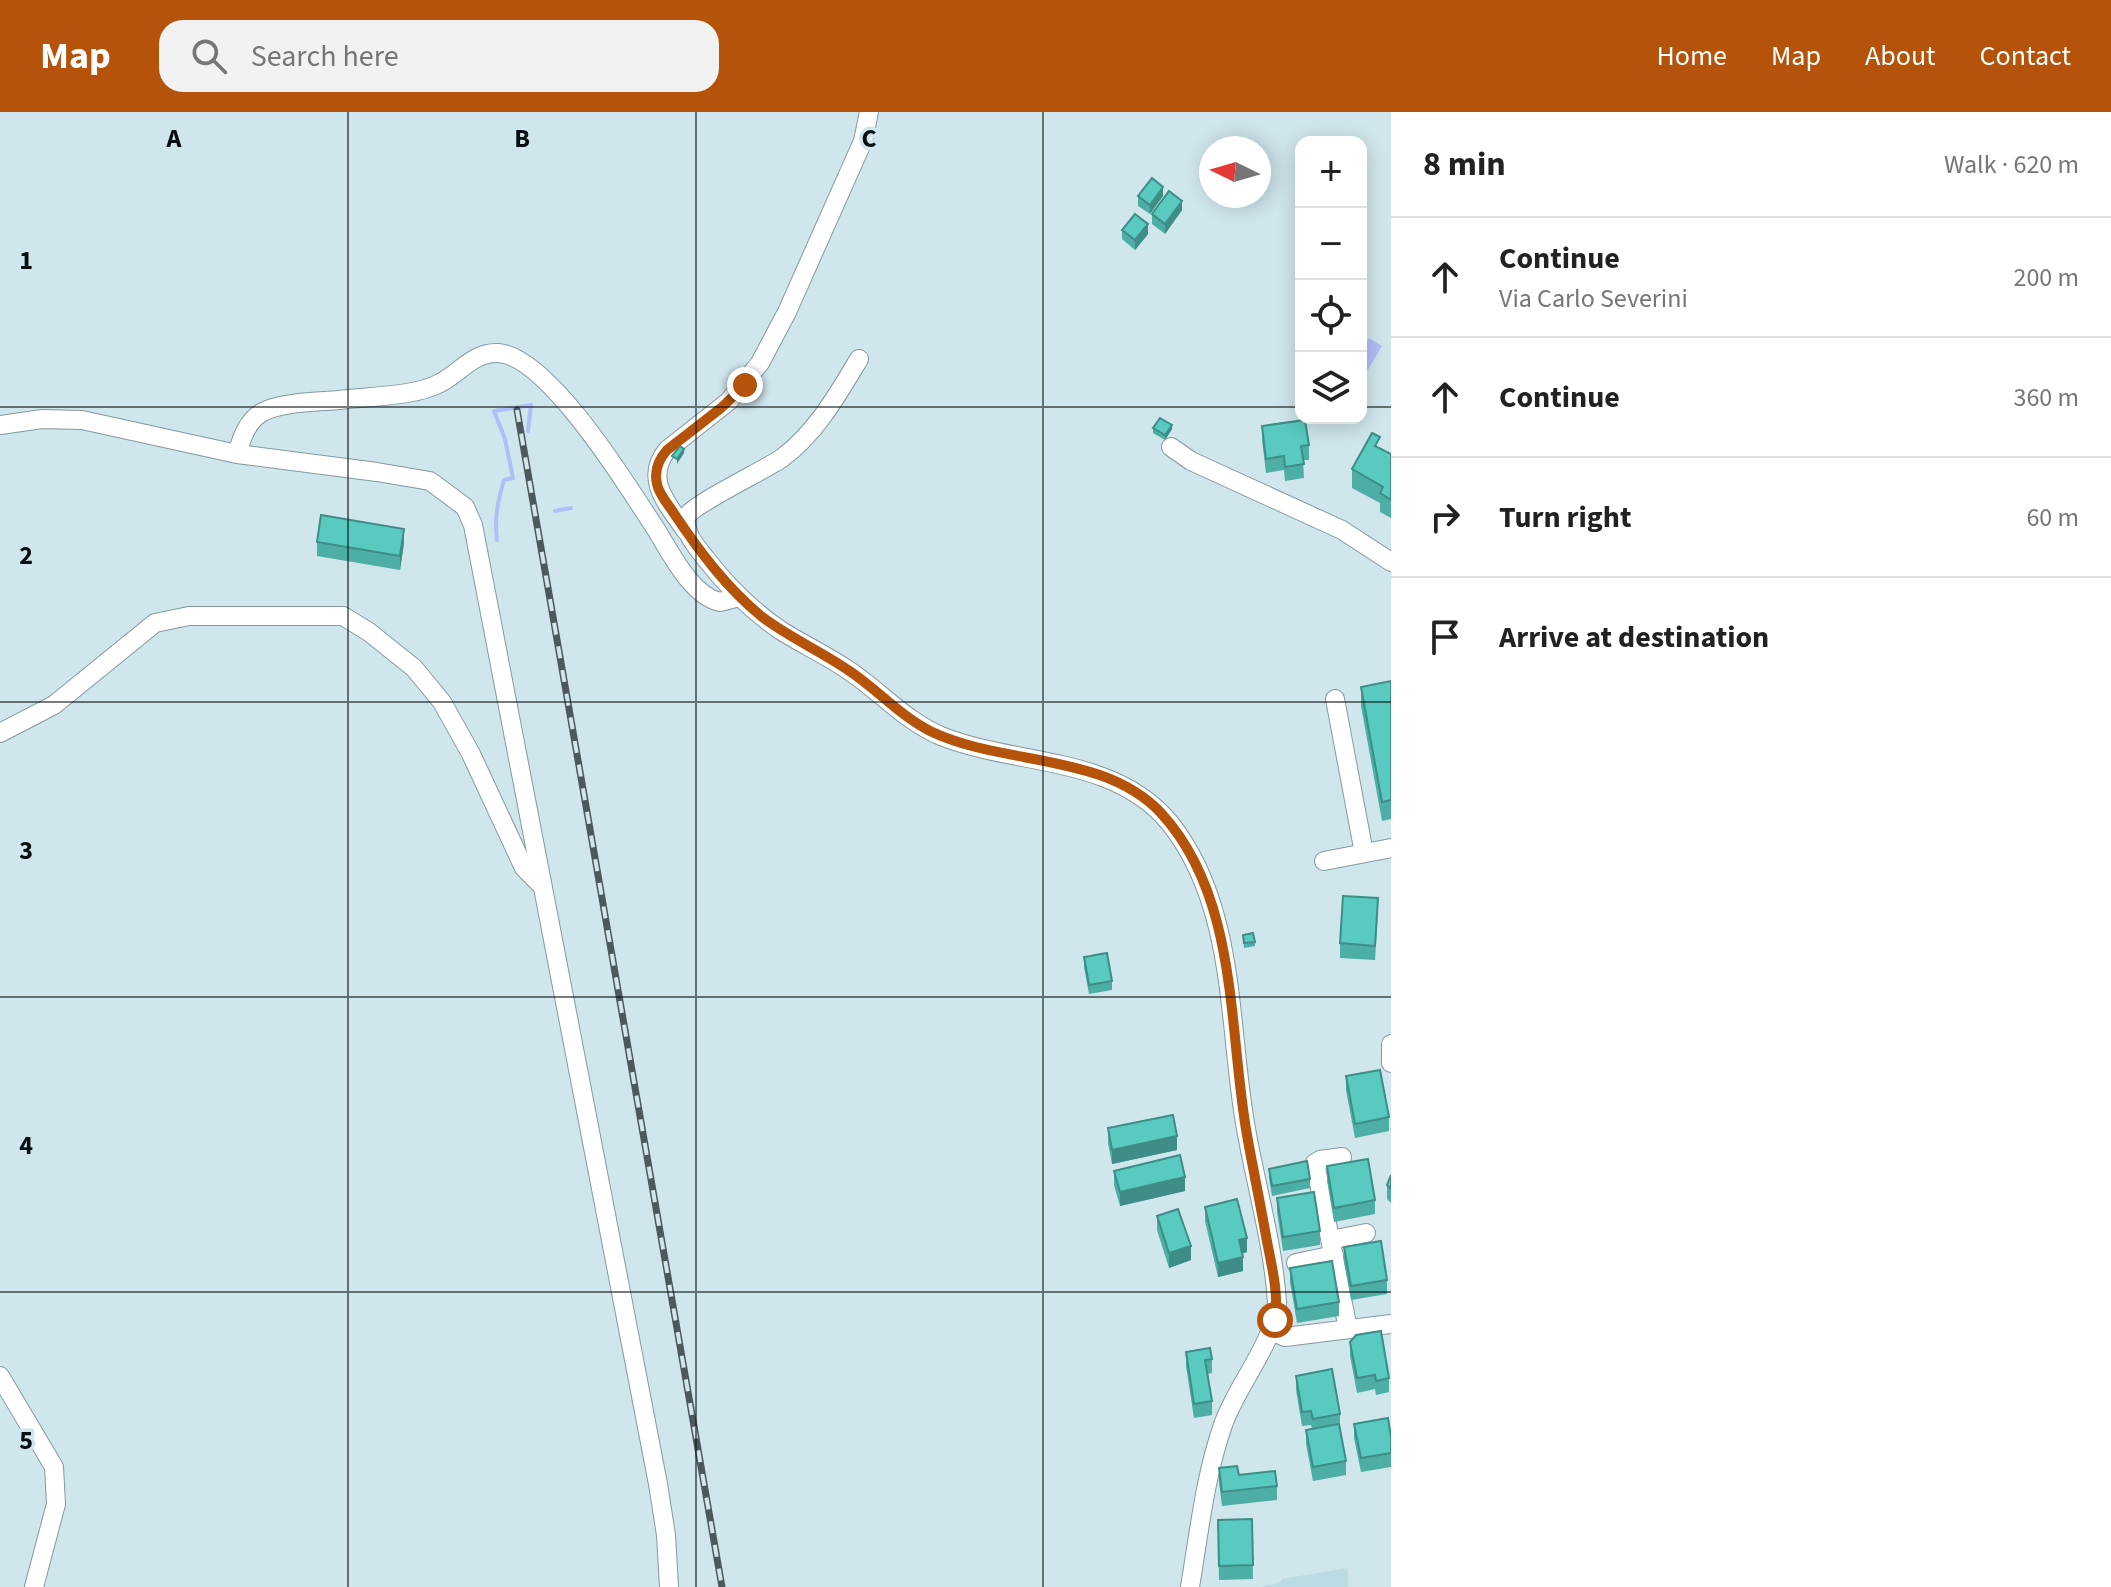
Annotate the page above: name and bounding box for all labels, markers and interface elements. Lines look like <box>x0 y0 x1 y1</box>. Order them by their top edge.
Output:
search box <box>159 20 719 92</box>
text: Map <box>40 29 111 83</box>
icon: search <box>187 34 231 78</box>
text: Search here <box>251 35 399 78</box>
text: Home <box>1656 36 1727 76</box>
text: Map <box>1771 36 1821 76</box>
text: About <box>1865 36 1936 76</box>
text: Contact <box>1980 36 2071 76</box>
text: A <box>166 120 183 157</box>
text: B <box>514 120 530 157</box>
text: C <box>861 120 877 157</box>
north arrow <box>1199 136 1271 208</box>
map controls <box>1295 136 1367 424</box>
button: + <box>1295 136 1367 208</box>
text: 8 min <box>1423 140 1506 189</box>
text: Walk · 620 m <box>1944 146 2079 183</box>
button: − <box>1295 208 1367 280</box>
text: Continue <box>1499 237 1620 280</box>
text: 1 <box>19 242 33 279</box>
icon: ahead <box>1423 255 1467 299</box>
text: 200 m <box>2013 259 2079 296</box>
button: locate <box>1295 280 1367 352</box>
text: Via Carlo Severini <box>1499 280 1688 317</box>
button: layers <box>1295 352 1367 424</box>
route end <box>727 367 763 403</box>
icon: ahead <box>1423 375 1467 419</box>
text: Continue <box>1499 376 1620 419</box>
text: 360 m <box>2013 379 2079 416</box>
icon: right <box>1423 495 1467 539</box>
text: Turn right <box>1499 496 1631 539</box>
text: 60 m <box>2026 499 2079 536</box>
text: 2 <box>19 537 33 574</box>
icon: arrive <box>1423 615 1467 659</box>
text: Arrive at destination <box>1499 616 1769 659</box>
text: 3 <box>19 832 33 869</box>
text: 4 <box>19 1127 33 1164</box>
route start <box>1257 1302 1293 1338</box>
text: 5 <box>19 1422 33 1459</box>

